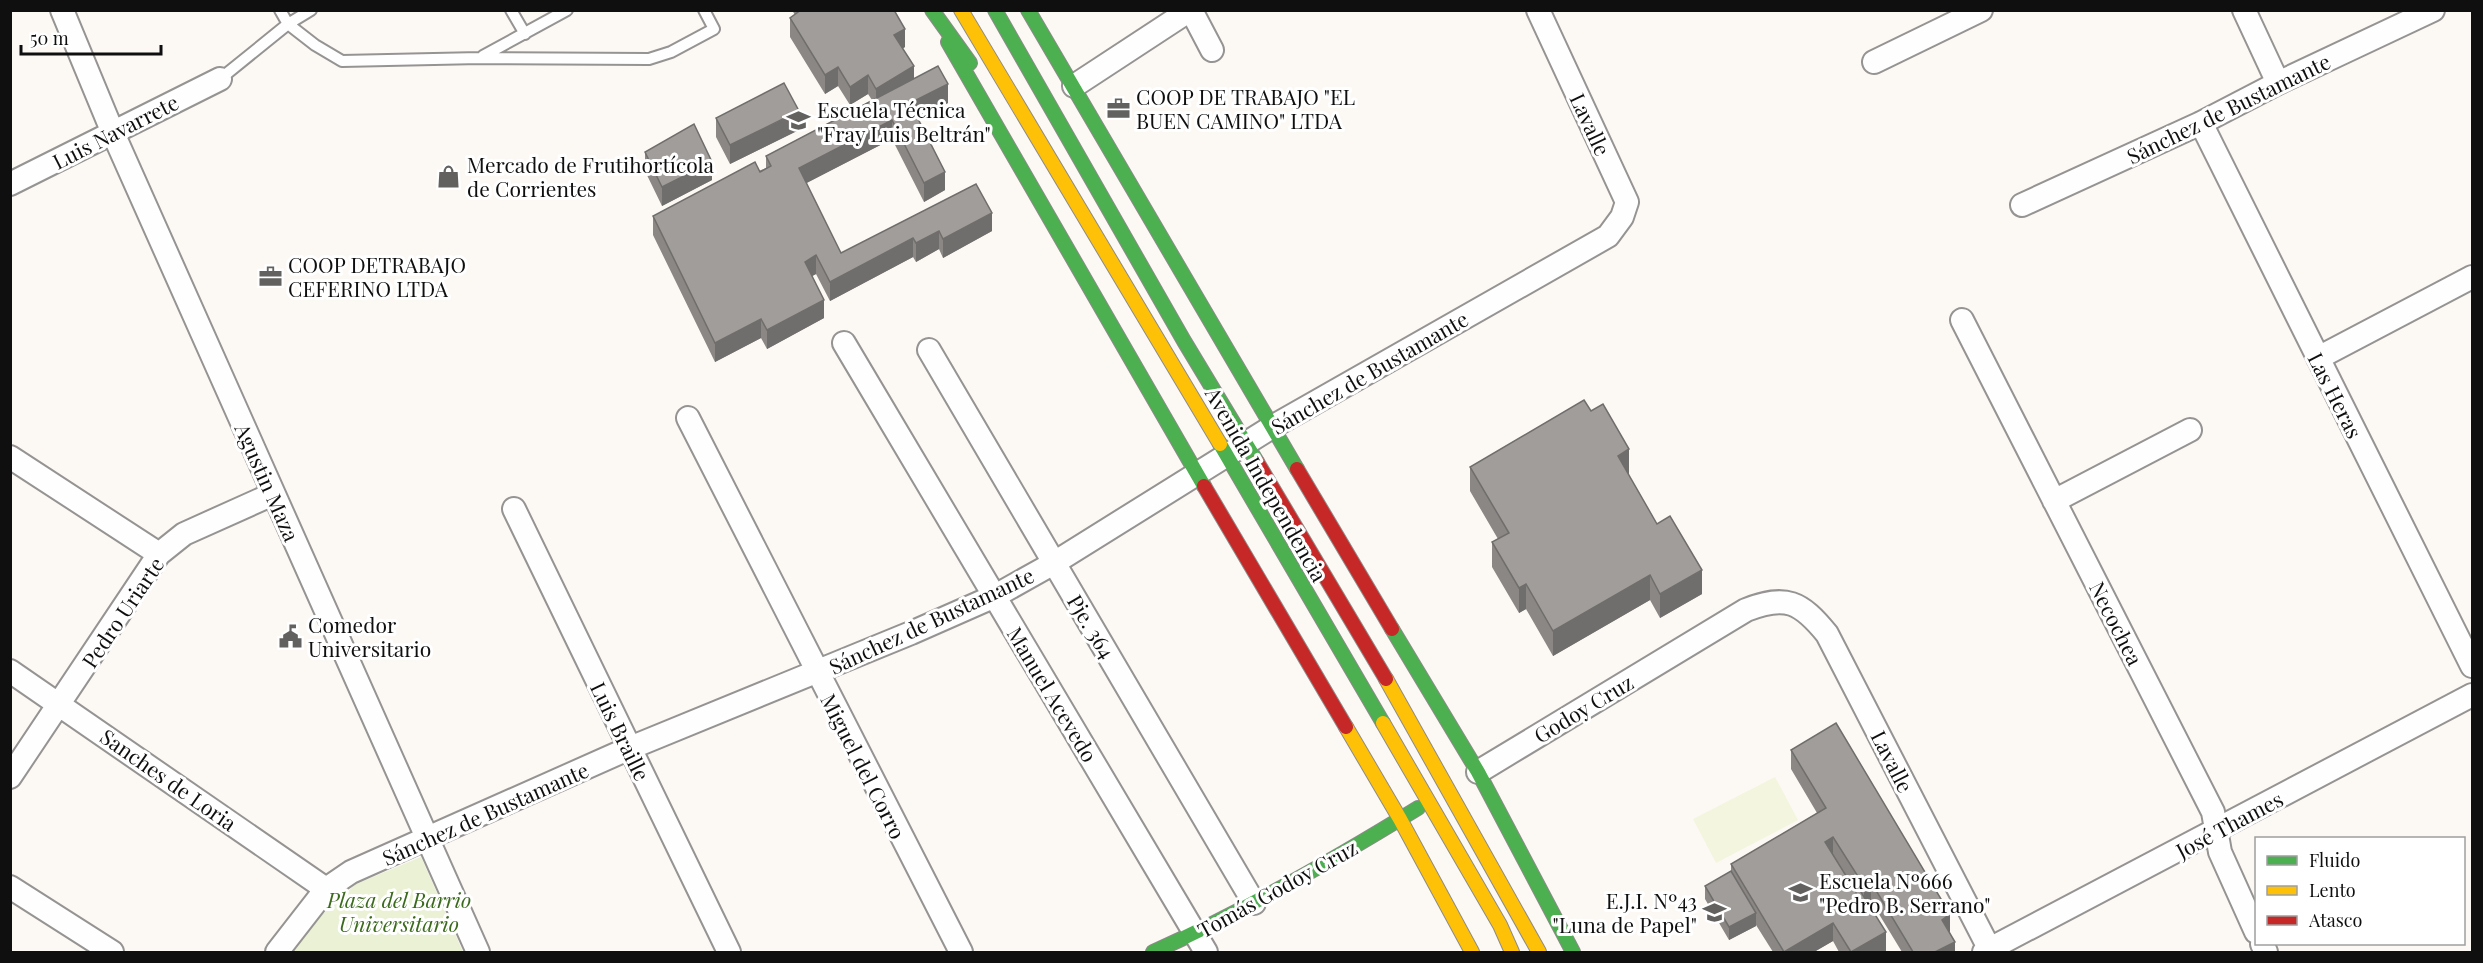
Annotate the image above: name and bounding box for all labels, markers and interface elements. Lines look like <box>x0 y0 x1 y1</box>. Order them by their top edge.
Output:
scale bar <box>21 18 160 56</box>
text: 50 m <box>30 26 69 50</box>
street label: Sánchez de Bustamante <box>2122 47 2334 169</box>
place label: COOP DE TRABAJO "EL BUEN CAMINO" LTDA <box>1136 82 1355 134</box>
street label: Luis Navarrete <box>47 87 183 175</box>
street label: Lavalle <box>1564 88 1618 160</box>
place label: Escuela Técnica "Fray Luis Beltrán" <box>817 95 991 147</box>
office icon: COOP DE TRABAJO "EL BUEN CAMINO" LTDA <box>1105 95 1131 121</box>
school or university icon: Escuela Técnica "Fray Luis Beltrán" <box>786 108 812 134</box>
place label: Mercado de Frutihortícola de Corrientes <box>467 150 715 202</box>
shop icon: Mercado de Frutihortícola de Corrientes <box>436 163 462 189</box>
place label: COOP DETRABAJO CEFERINO LTDA <box>288 250 466 302</box>
office icon: COOP DETRABAJO CEFERINO LTDA <box>257 263 283 289</box>
street label: Sánchez de Bustamante <box>1265 304 1473 440</box>
street label: Las Heras <box>2302 347 2370 443</box>
street label: Avenida Independencia <box>1199 381 1334 587</box>
street label: Agustin Maza <box>229 418 307 546</box>
street label: Pedro Uriarte <box>75 551 169 673</box>
street label: Sánchez de Bustamante <box>824 560 1038 680</box>
street label: Necochea <box>2084 576 2150 670</box>
street label: Pje. 364 <box>1062 589 1122 663</box>
place label: Comedor Universitario <box>308 610 431 662</box>
street label: Manuel Acevedo <box>1002 621 1104 767</box>
public building icon: Comedor Universitario <box>277 623 303 649</box>
street label: Godoy Cruz <box>1528 667 1638 749</box>
street label: Luis Braille <box>585 677 657 785</box>
street label: Miguel del Corro <box>815 689 913 843</box>
street label: Sanches de Loria <box>95 722 243 837</box>
street label: Lavalle <box>1866 725 1920 797</box>
street label: Sánchez de Bustamante <box>377 755 593 871</box>
street label: José Thames <box>2170 784 2287 864</box>
street label: Tomás Godoy Cruz <box>1192 833 1362 943</box>
legend <box>2255 837 2465 945</box>
text: Fluido <box>2309 848 2360 872</box>
place label: Escuela Nº666 "Pedro B. Serrano" <box>1819 866 1990 918</box>
text: Lento <box>2309 878 2356 902</box>
school or university icon: Escuela Nº666 "Pedro B. Serrano" <box>1788 879 1814 905</box>
park label: Plaza del Barrio Universitario <box>326 885 471 937</box>
place label: E.J.I. Nº43 "Luna de Papel" <box>1552 886 1697 938</box>
school or university icon: E.J.I. Nº43 "Luna de Papel" <box>1702 899 1728 925</box>
text: Atasco <box>2308 908 2362 932</box>

